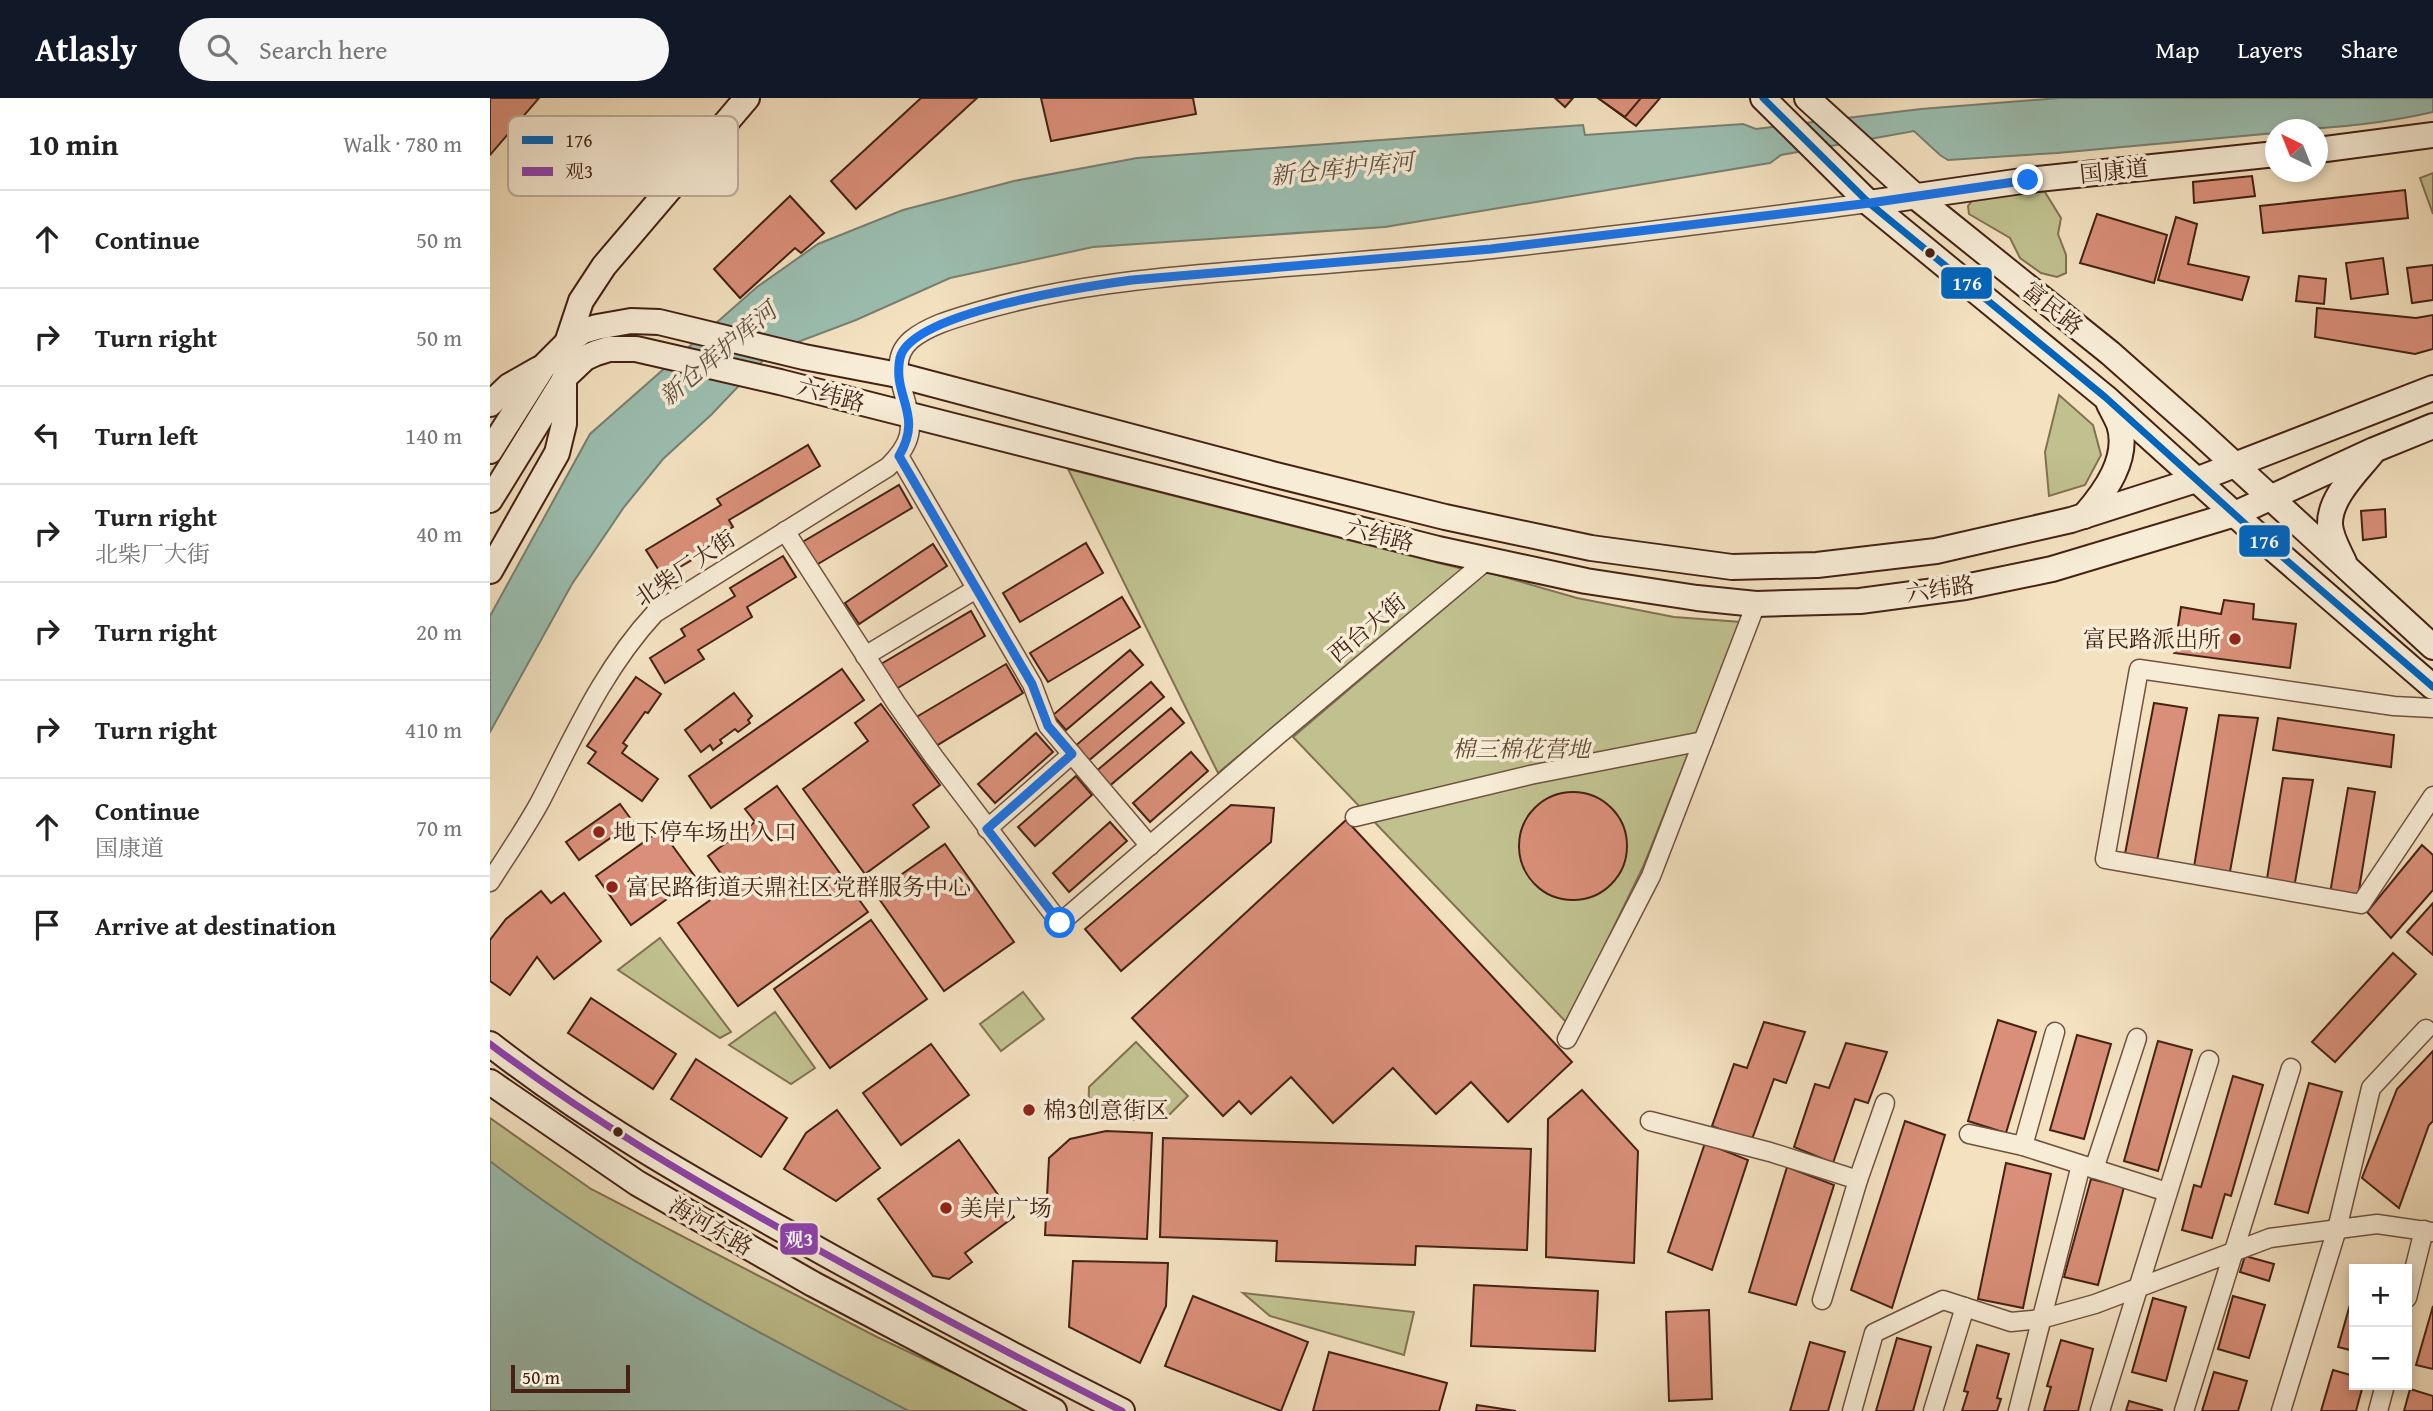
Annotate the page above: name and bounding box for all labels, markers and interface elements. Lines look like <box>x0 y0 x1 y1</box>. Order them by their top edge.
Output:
search box <box>179 18 669 81</box>
text: Atlasly <box>35 25 137 73</box>
icon: search <box>203 30 241 68</box>
text: Search here <box>259 30 387 69</box>
text: Map <box>2156 32 2199 67</box>
text: Layers <box>2237 32 2303 67</box>
text: Share <box>2341 32 2398 67</box>
legend <box>508 116 738 196</box>
north arrow <box>2265 119 2328 182</box>
text: 10 min <box>28 122 118 166</box>
text: 176 <box>565 126 592 154</box>
text: Walk · 780 m <box>343 127 462 160</box>
water label: 新仓库护库河 <box>1269 143 1419 193</box>
street label: 国康道 <box>2078 150 2150 191</box>
text: 观3 <box>565 157 593 185</box>
route end <box>2012 164 2043 195</box>
icon: ahead <box>28 220 66 258</box>
text: Continue <box>95 220 200 259</box>
text: 50 m <box>416 223 462 256</box>
unlabelled marker <box>1923 246 1937 260</box>
line badge: 176 <box>1940 266 1993 300</box>
text: 176 <box>1952 269 1982 297</box>
street label: 富民路 <box>2016 273 2091 342</box>
water label: 新仓库护库河 <box>651 291 787 413</box>
icon: right <box>28 318 66 356</box>
text: Turn right <box>95 318 217 357</box>
text: 50 m <box>416 321 462 354</box>
street label: 六纬路 <box>794 370 869 419</box>
icon: left <box>28 416 66 454</box>
text: Turn left <box>95 416 198 455</box>
text: 140 m <box>405 419 462 452</box>
text: Turn right <box>95 497 217 536</box>
street label: 六纬路 <box>1343 510 1418 559</box>
icon: right <box>28 514 66 552</box>
text: 40 m <box>416 517 462 550</box>
street label: 北柴厂大街 <box>628 522 742 613</box>
line badge: 176 <box>2238 524 2291 558</box>
text: 176 <box>2249 527 2279 555</box>
text: 北柴厂大街 <box>95 537 210 570</box>
street label: 六纬路 <box>1903 567 1976 610</box>
street label: 西台大街 <box>1321 585 1413 670</box>
icon: right <box>28 612 66 650</box>
text: Turn right <box>95 612 217 651</box>
text: 20 m <box>416 615 462 648</box>
place label: 富民路派出所 <box>2083 622 2221 655</box>
marker: 富民路派出所 <box>2227 631 2243 647</box>
icon: right <box>28 710 66 748</box>
text: Turn right <box>95 710 217 749</box>
text: 410 m <box>405 713 462 746</box>
park label: 棉三棉花营地 <box>1452 732 1593 765</box>
text: Continue <box>95 791 200 830</box>
icon: ahead <box>28 808 66 846</box>
text: 70 m <box>416 811 462 844</box>
place label: 地下停车场出入口 <box>613 815 797 848</box>
marker: 地下停车场出入口 <box>591 824 607 840</box>
text: 国康道 <box>95 831 164 864</box>
place label: 富民路街道天鼎社区党群服务中心 <box>626 870 971 903</box>
marker: 富民路街道天鼎社区党群服务中心 <box>604 879 620 895</box>
icon: arrive <box>28 906 66 944</box>
text: Arrive at destination <box>95 906 336 945</box>
route start <box>1044 907 1075 938</box>
place label: 棉3创意街区 <box>1043 1093 1169 1126</box>
marker: 棉3创意街区 <box>1021 1102 1037 1118</box>
unlabelled marker <box>611 1125 625 1139</box>
street label: 海河东路 <box>663 1188 759 1263</box>
place label: 美岸广场 <box>960 1191 1052 1224</box>
marker: 美岸广场 <box>938 1200 954 1216</box>
line badge: 观3 <box>779 1222 819 1256</box>
text: 观3 <box>785 1225 813 1253</box>
map controls <box>2349 1264 2412 1390</box>
button: + <box>2349 1264 2412 1327</box>
button: − <box>2349 1327 2412 1390</box>
scale bar <box>511 1362 630 1394</box>
text: 50 m <box>522 1363 560 1391</box>

